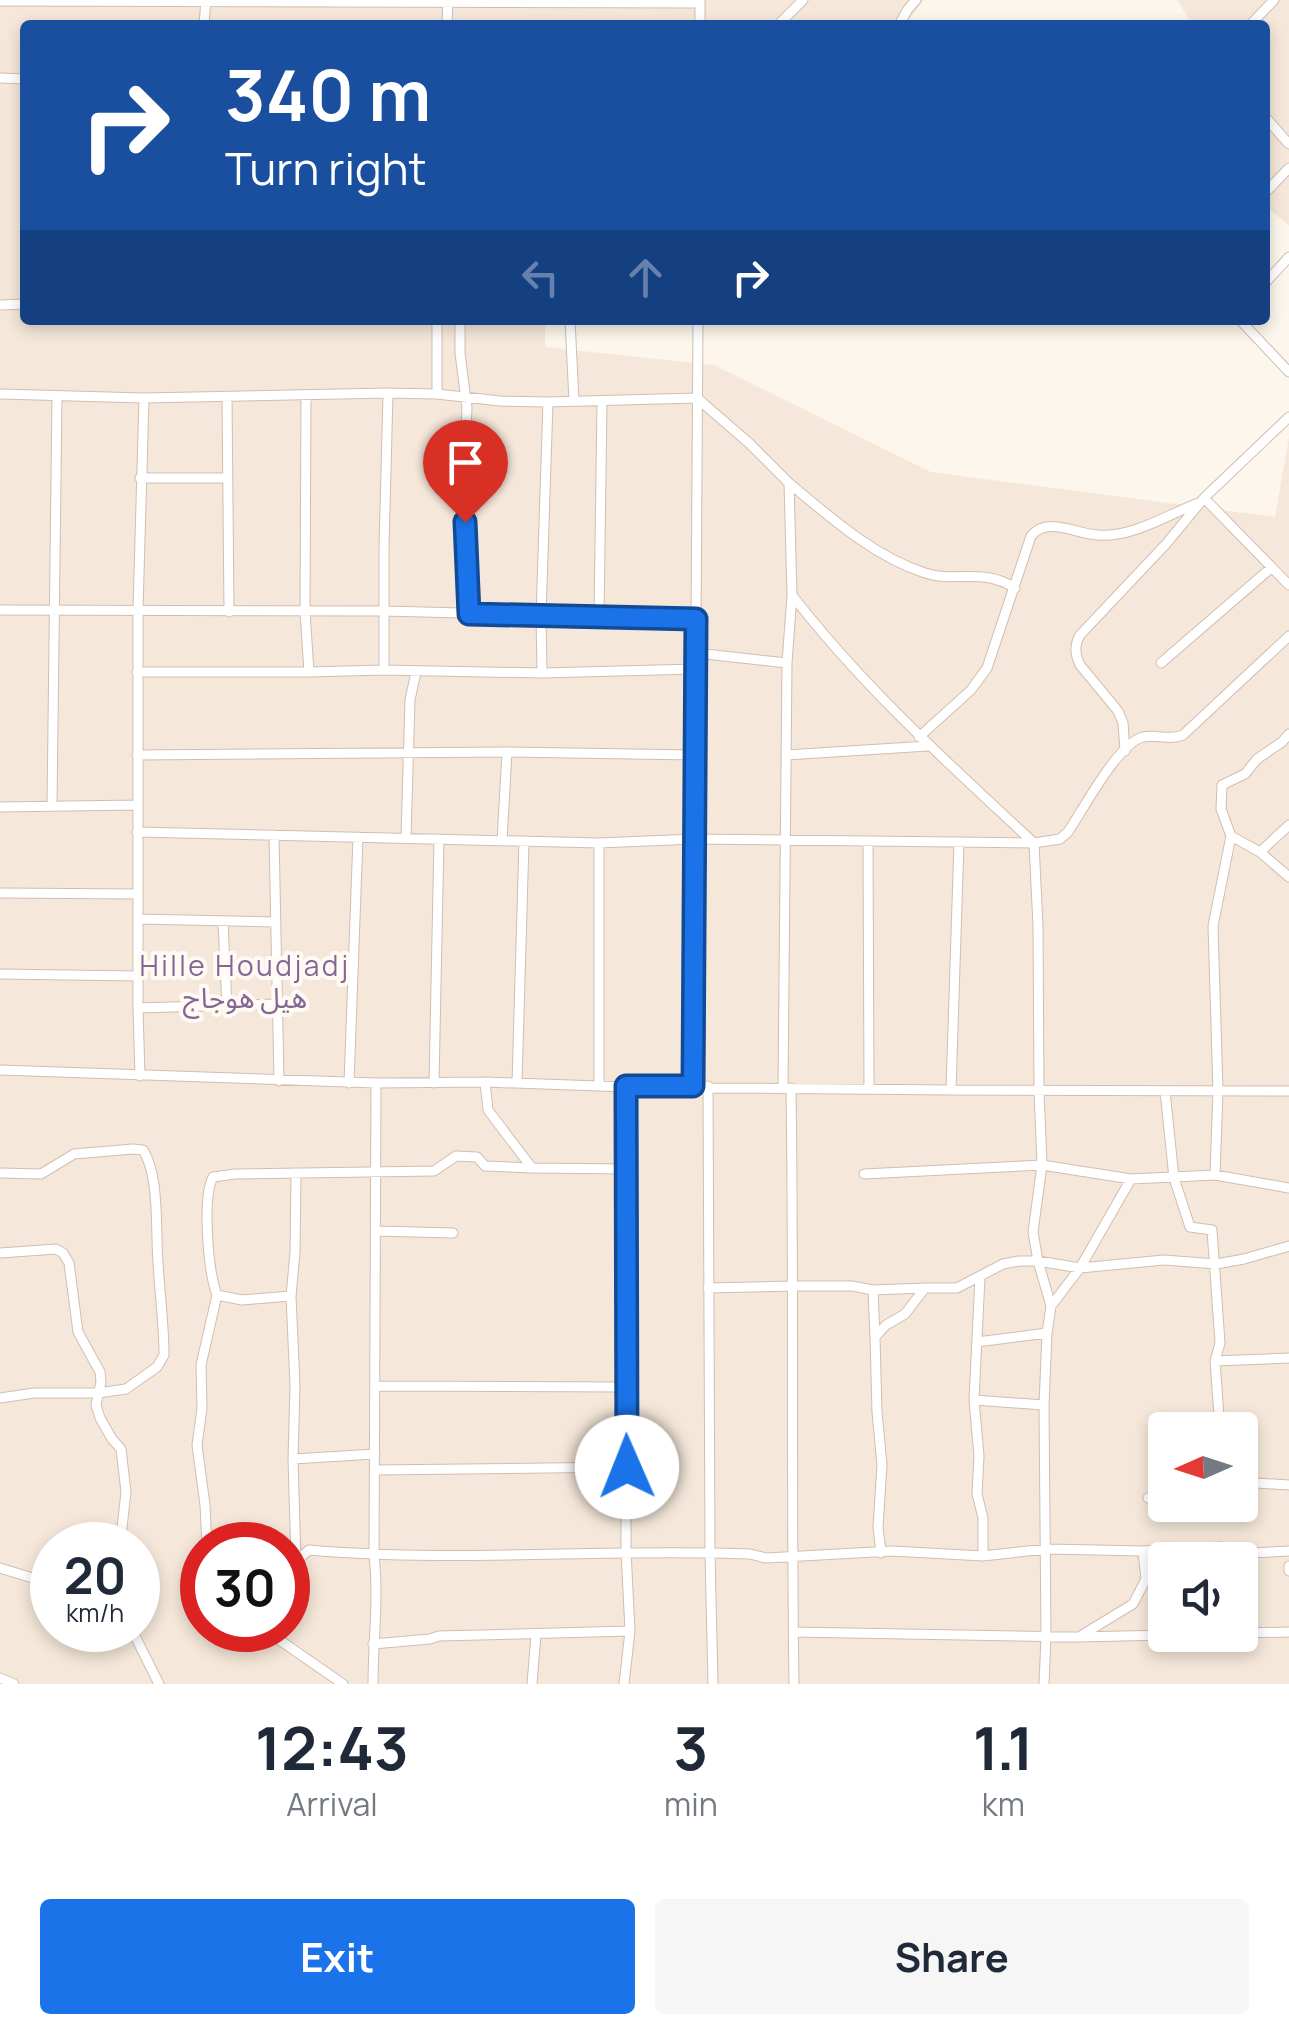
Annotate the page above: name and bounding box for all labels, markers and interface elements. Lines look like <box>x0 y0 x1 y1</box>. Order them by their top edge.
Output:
text: 340 m <box>225 46 431 142</box>
icon: right <box>60 60 190 190</box>
text: Turn right <box>225 137 426 199</box>
icon: left <box>513 250 568 305</box>
icon: ahead <box>618 250 673 305</box>
icon: right <box>723 250 778 305</box>
pin <box>423 420 508 523</box>
icon: arrive <box>438 435 493 490</box>
district label: Hille Houdjadj هيل هوجاج <box>140 946 350 1019</box>
north arrow <box>1148 1412 1258 1522</box>
map controls <box>1148 1412 1258 1652</box>
position arrow <box>575 1415 679 1519</box>
speed limit sign: 30 <box>180 1522 310 1652</box>
text: 20 <box>64 1541 126 1609</box>
button: sound <box>1148 1542 1258 1652</box>
text: km/h <box>66 1595 124 1630</box>
text: 12:43 <box>255 1706 409 1788</box>
text: 3 <box>673 1706 708 1788</box>
text: 1.1 <box>973 1706 1034 1788</box>
text: Arrival <box>286 1782 378 1826</box>
text: min <box>664 1782 718 1826</box>
text: km <box>982 1782 1025 1826</box>
button: Exit <box>40 1899 635 2014</box>
button: Share <box>655 1899 1249 2014</box>

